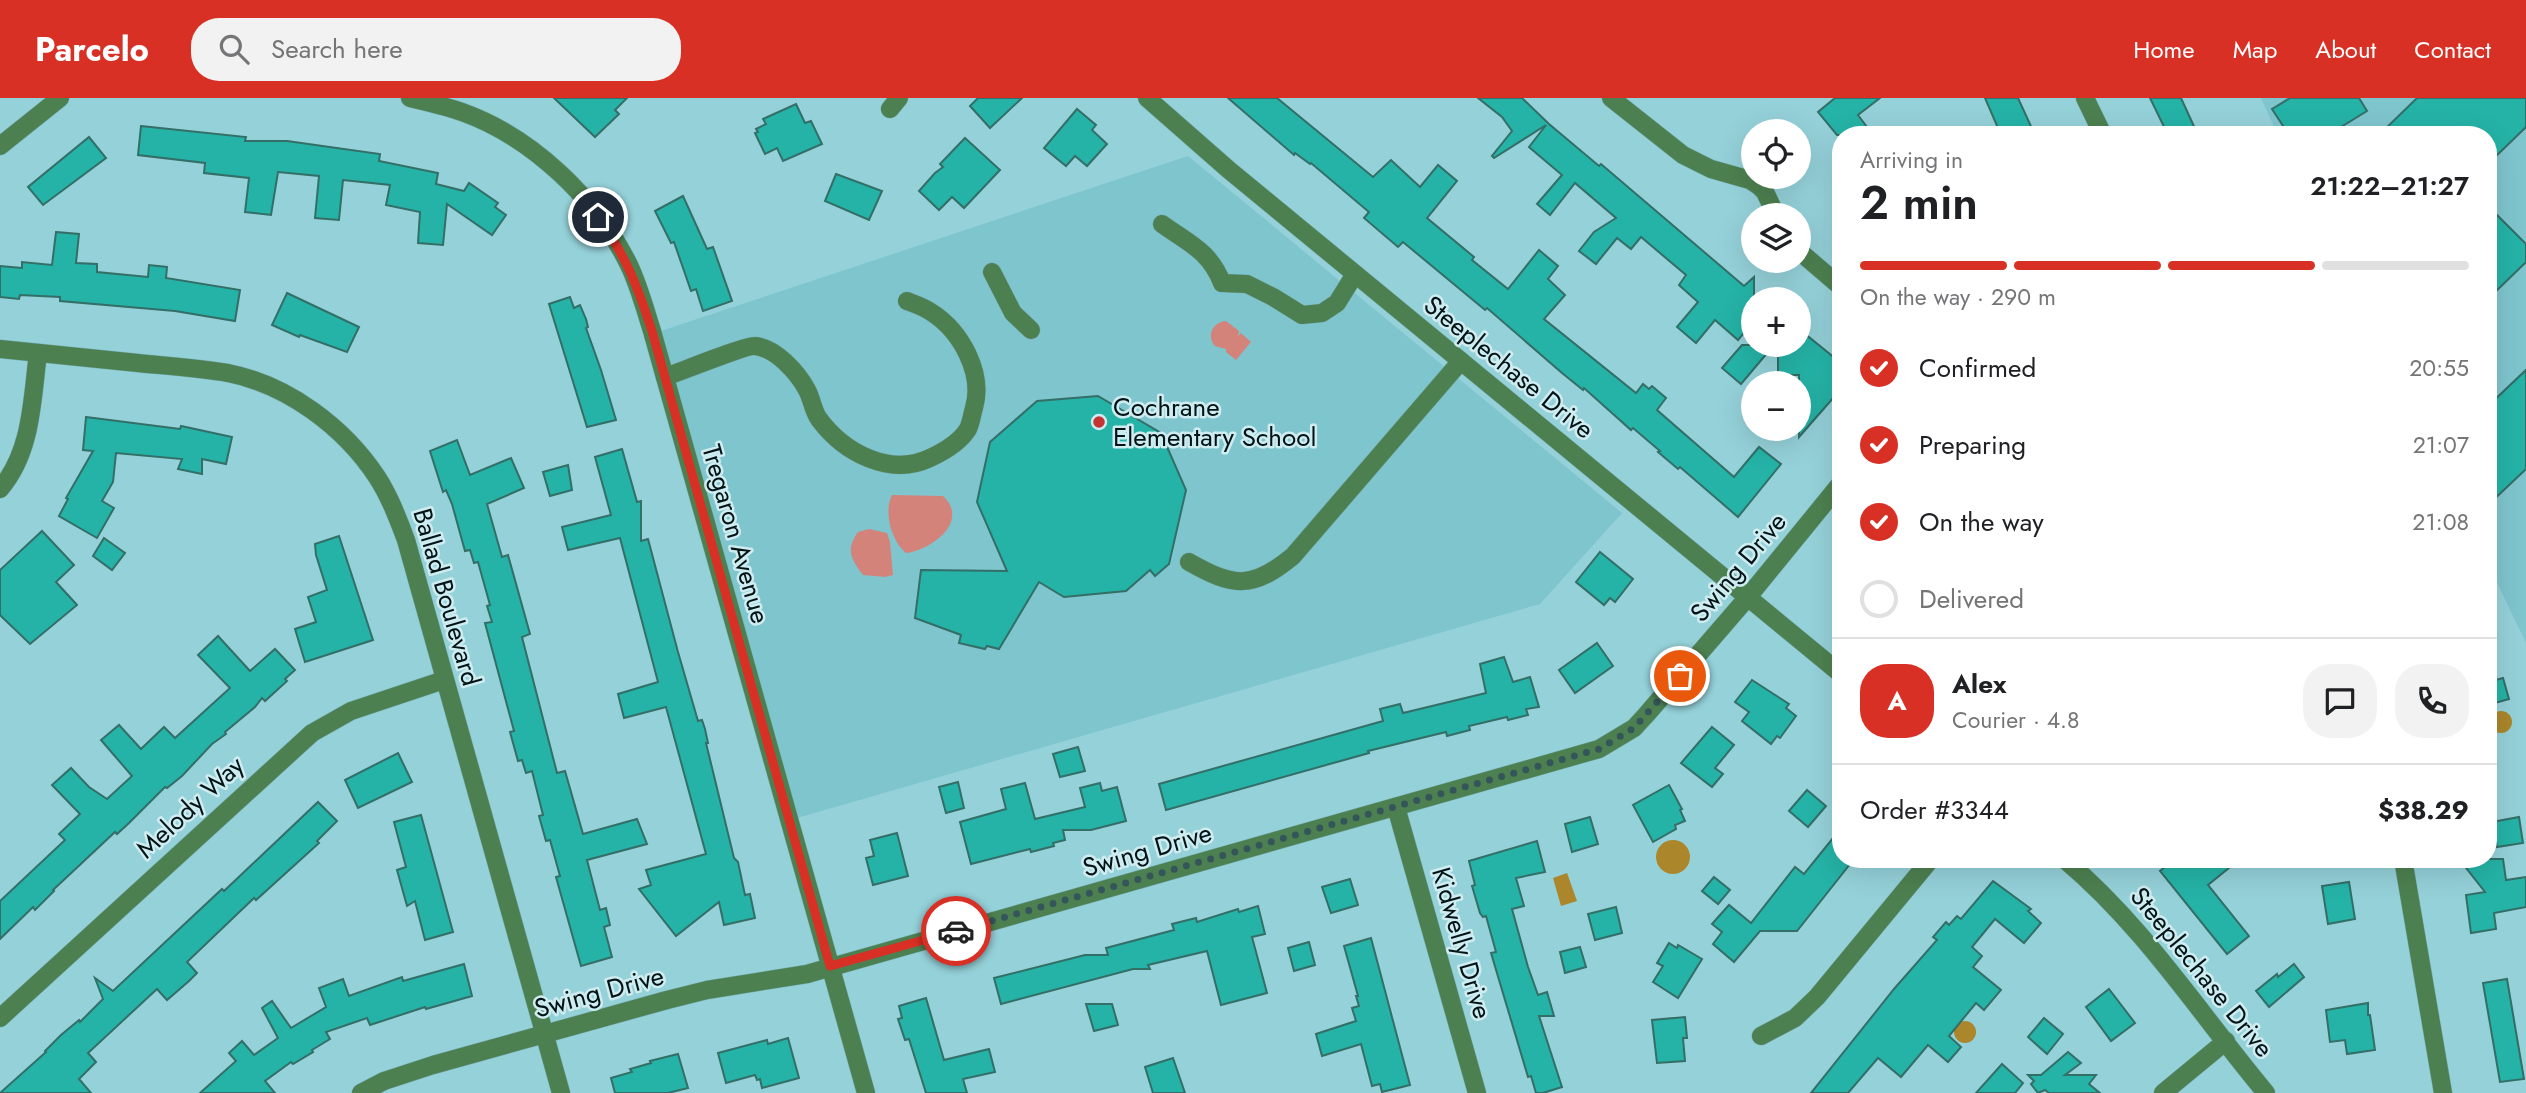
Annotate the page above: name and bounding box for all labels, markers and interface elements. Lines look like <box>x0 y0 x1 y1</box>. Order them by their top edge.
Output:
search box <box>191 18 681 81</box>
text: Parcelo <box>35 26 149 73</box>
icon: search <box>215 30 253 68</box>
text: Search here <box>271 30 403 68</box>
text: Home <box>2133 32 2195 67</box>
text: Map <box>2233 32 2277 67</box>
text: About <box>2315 32 2376 67</box>
text: Contact <box>2414 32 2491 67</box>
map controls <box>1741 119 1811 441</box>
button: locate <box>1741 119 1811 189</box>
text: Arriving in <box>1860 143 1963 177</box>
text: 21:22–21:27 <box>2310 167 2469 205</box>
text: 2 min <box>1860 170 1978 236</box>
pin <box>568 187 628 247</box>
icon: home <box>579 198 617 236</box>
button: layers <box>1741 203 1811 273</box>
text: On the way · 290 m <box>1860 280 2056 314</box>
street label: Steeplechase Drive <box>1416 286 1602 448</box>
button: + <box>1741 287 1811 357</box>
icon: check <box>1860 349 1898 387</box>
text: Confirmed <box>1919 349 2036 387</box>
text: 20:55 <box>2409 351 2469 385</box>
button: − <box>1741 371 1811 441</box>
place label: Cochrane Elementary School <box>1113 388 1316 456</box>
marker: Cochrane Elementary School <box>1091 414 1107 430</box>
icon: check <box>1860 426 1898 464</box>
text: Preparing <box>1919 426 2026 464</box>
text: 21:07 <box>2413 428 2469 462</box>
street label: Tregaron Avenue <box>692 440 780 628</box>
icon: check <box>1860 503 1898 541</box>
text: On the way <box>1919 503 2044 541</box>
street label: Ballad Boulevard <box>403 504 491 690</box>
street label: Swing Drive <box>1681 504 1795 630</box>
text: 21:08 <box>2412 505 2469 539</box>
text: Delivered <box>1919 580 2024 618</box>
pin <box>1650 646 1710 706</box>
icon: bag <box>1661 657 1699 695</box>
button: chat <box>2303 664 2377 738</box>
button: phone <box>2395 664 2469 738</box>
text: Alex <box>1952 665 2006 703</box>
text: A <box>1887 682 1907 720</box>
text: Courier · 4.8 <box>1952 703 2080 737</box>
street label: Melody Way <box>127 746 253 867</box>
text: Order #3344 <box>1860 791 2009 829</box>
text: $38.29 <box>2378 791 2469 829</box>
street label: Swing Drive <box>1078 813 1216 887</box>
street label: Kidwelly Drive <box>1422 863 1502 1023</box>
street label: Steeplechase Drive <box>2121 879 2283 1065</box>
courier <box>921 896 991 966</box>
icon: car <box>937 912 975 950</box>
street label: Swing Drive <box>530 956 668 1028</box>

